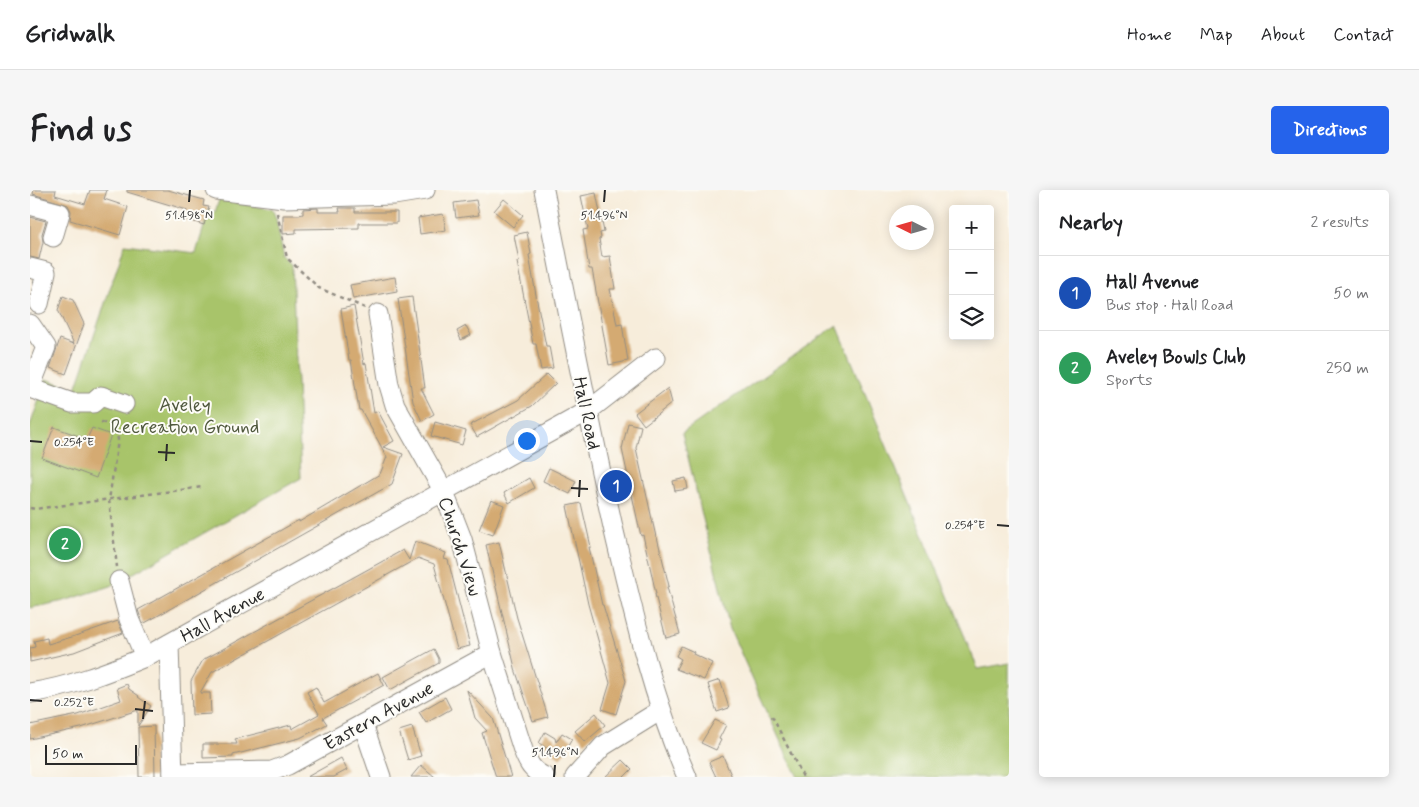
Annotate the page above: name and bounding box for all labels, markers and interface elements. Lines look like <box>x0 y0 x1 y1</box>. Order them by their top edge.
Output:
text: Gridwalk <box>25 19 115 50</box>
text: Home <box>1127 23 1172 47</box>
text: Map <box>1200 23 1233 47</box>
text: About <box>1261 23 1305 47</box>
text: Contact <box>1333 23 1394 47</box>
button: Directions <box>1271 106 1389 154</box>
text: Find us <box>30 107 132 153</box>
north arrow <box>889 205 934 250</box>
map controls <box>949 205 994 340</box>
button: + <box>949 205 994 250</box>
text: 51.498°N <box>165 208 213 224</box>
text: 51.496°N <box>580 208 628 224</box>
text: Nearby <box>1059 209 1123 237</box>
text: 2 results <box>1311 212 1369 233</box>
button: − <box>949 250 994 295</box>
text: Hall Avenue <box>1106 270 1199 295</box>
text: 1 <box>1071 283 1079 304</box>
text: 50 m <box>1333 283 1369 304</box>
button: layers <box>949 295 994 340</box>
text: Bus stop · Hall Road <box>1106 295 1233 316</box>
text: Aveley Bowls Club <box>1106 345 1246 370</box>
text: 2 <box>1071 358 1079 379</box>
text: 250 m <box>1326 358 1369 379</box>
text: Sports <box>1106 370 1152 391</box>
street label: Hall Road <box>567 375 606 452</box>
park label: Aveley Recreation Ground <box>111 393 259 440</box>
your location <box>514 428 540 454</box>
text: 0.254°E <box>54 435 94 451</box>
pin: 1 <box>600 467 632 505</box>
street label: Church View <box>432 494 487 599</box>
text: 0.254°E <box>945 518 985 534</box>
pin: 2 <box>49 525 81 563</box>
street label: Hall Avenue <box>176 582 269 649</box>
street label: Eastern Avenue <box>319 676 438 757</box>
text: 0.252°E <box>54 695 94 711</box>
scale bar <box>45 742 138 765</box>
text: 50 m <box>52 745 83 763</box>
text: 51.496°N <box>531 745 579 761</box>

